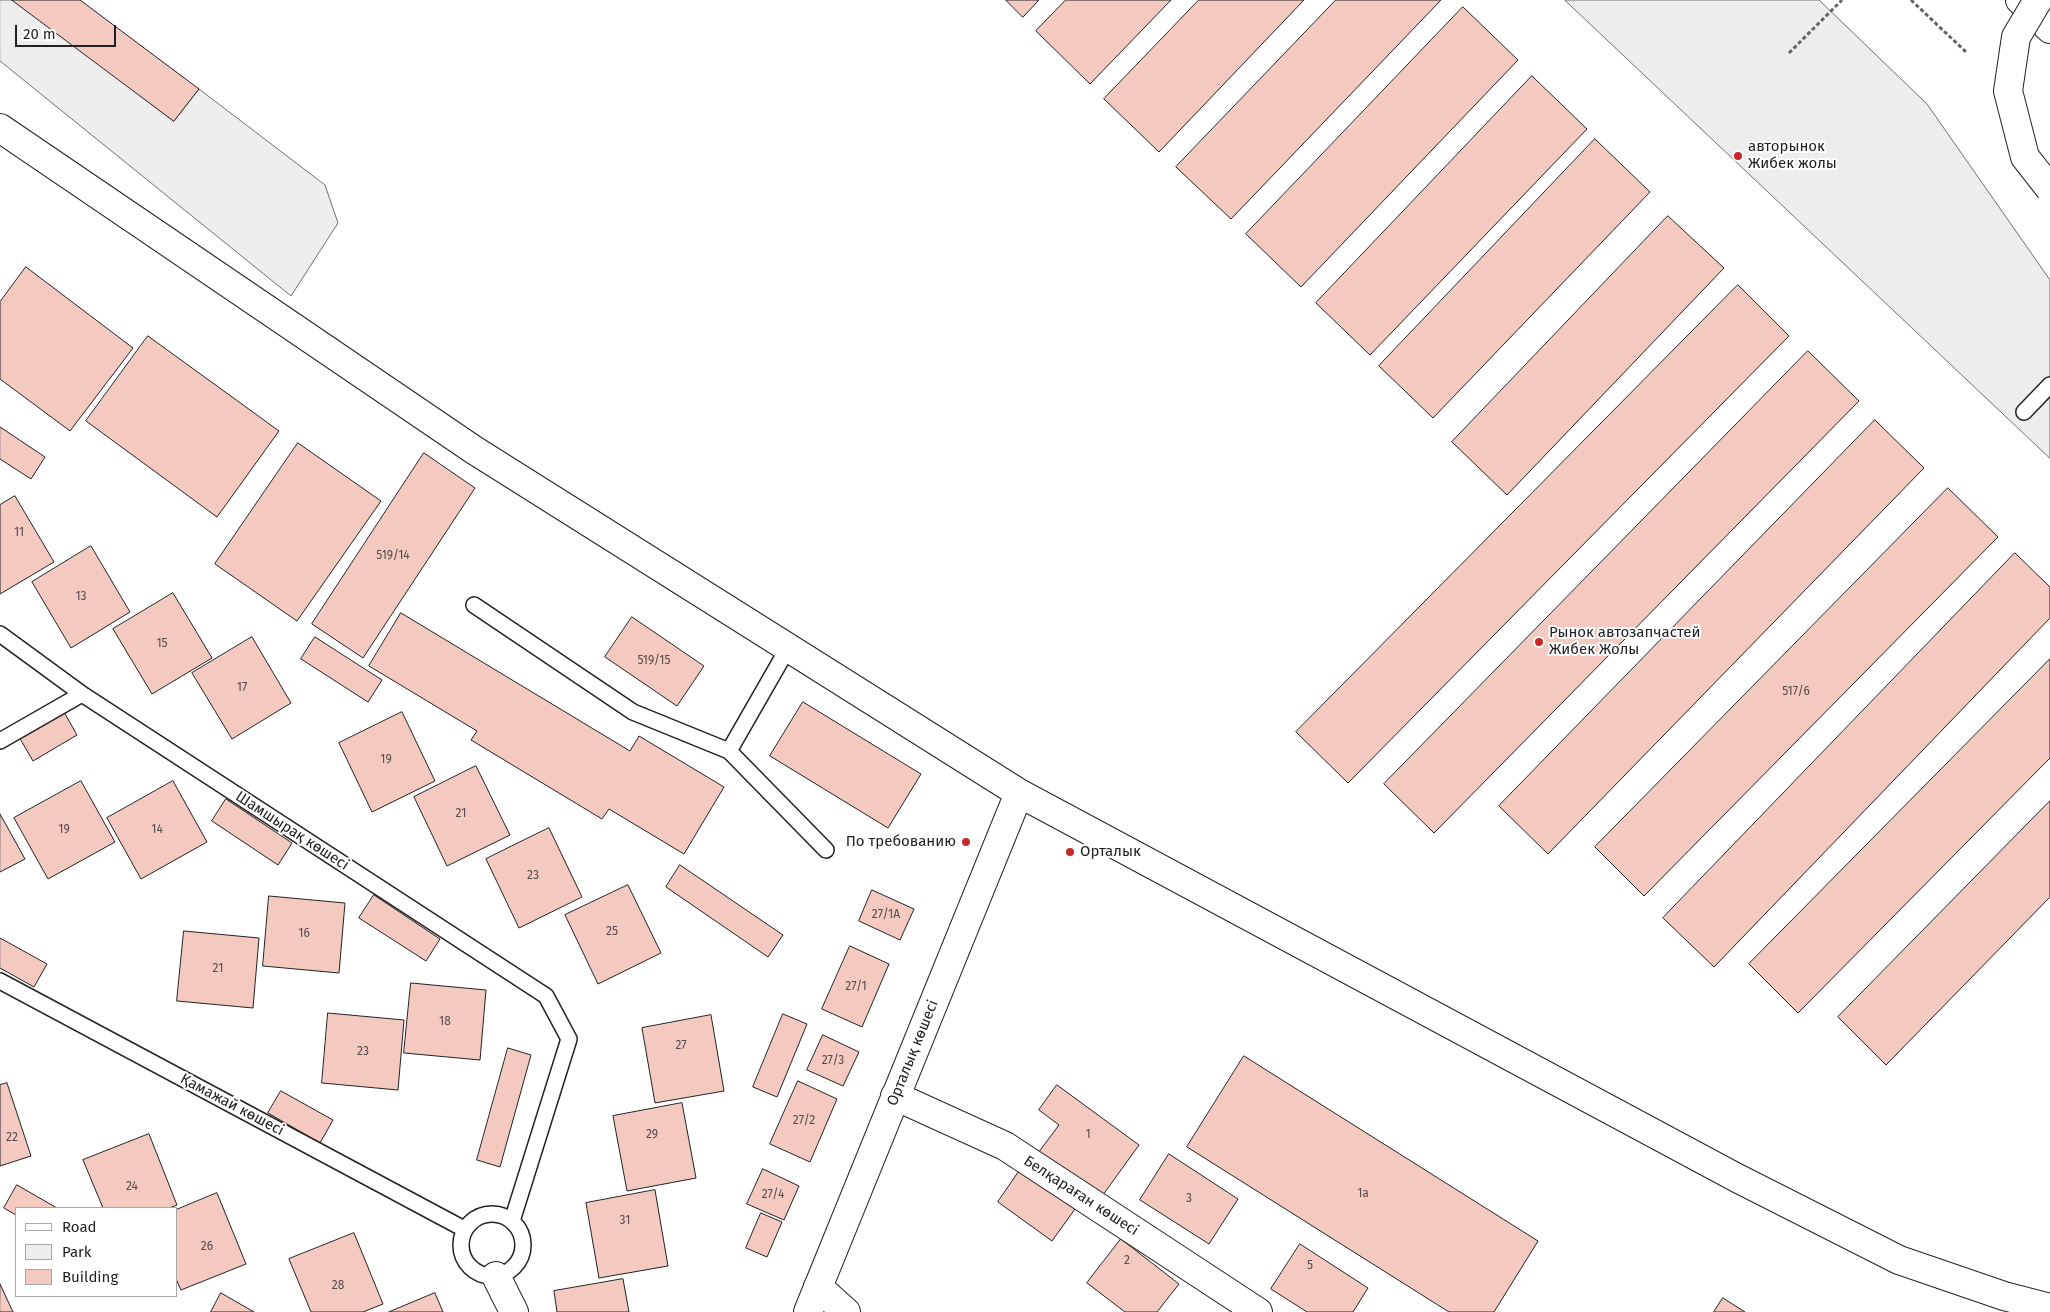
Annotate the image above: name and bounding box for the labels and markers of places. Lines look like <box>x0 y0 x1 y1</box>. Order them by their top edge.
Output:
place label: авторынок Жибек жолы <box>1748 138 1837 173</box>
marker: авторынок Жибек жолы <box>1732 150 1744 162</box>
place label: Рынок автозапчастей Жибек Жолы <box>1549 624 1700 659</box>
marker: Рынок автозапчастей Жибек Жолы <box>1533 636 1545 648</box>
place label: По требованию <box>846 833 956 851</box>
marker: По требованию <box>960 836 972 848</box>
place label: Орталык <box>1080 843 1141 861</box>
marker: Орталык <box>1064 846 1076 858</box>

